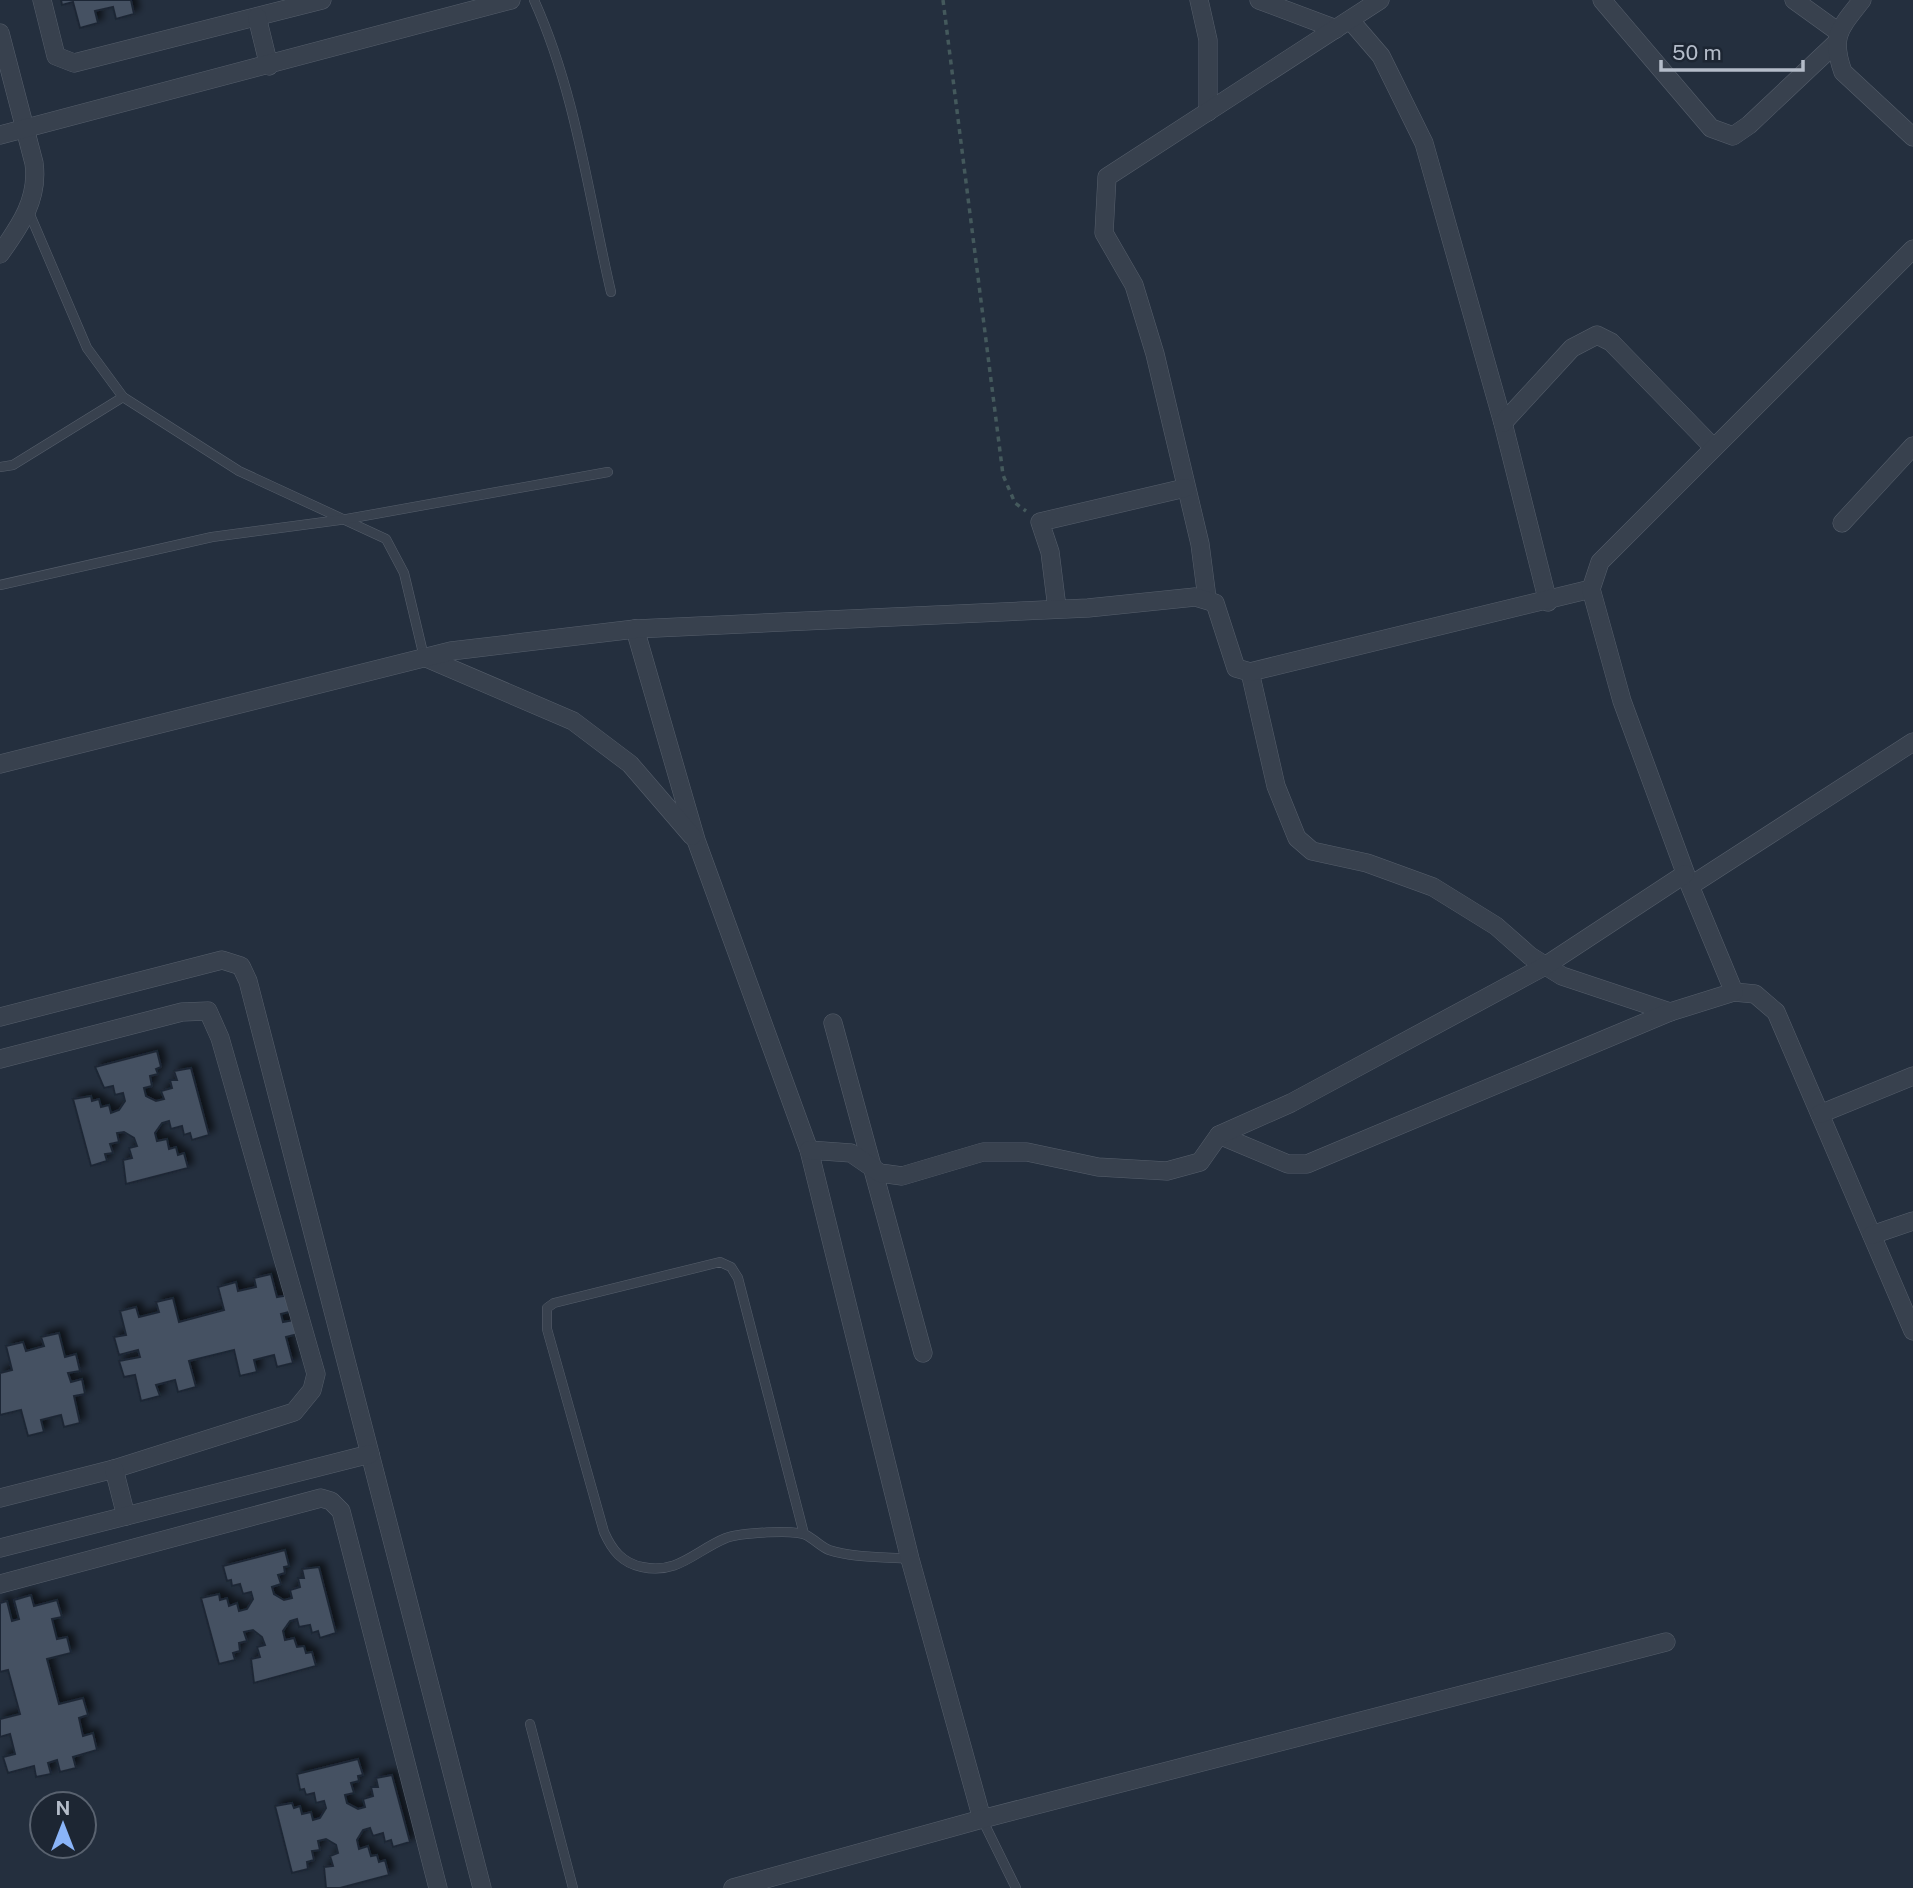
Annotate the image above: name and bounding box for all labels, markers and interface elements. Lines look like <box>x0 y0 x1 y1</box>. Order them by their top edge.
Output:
scale bar <box>1661 28 1803 72</box>
text: 50 m <box>1672 40 1722 65</box>
north arrow <box>28 1790 98 1860</box>
text: N <box>56 1797 70 1819</box>

